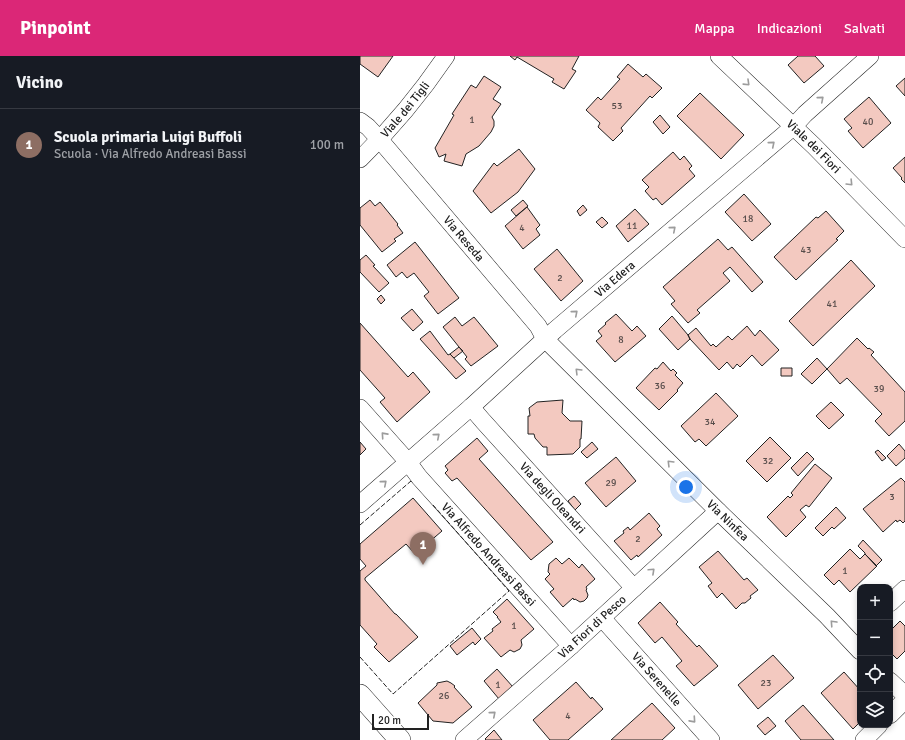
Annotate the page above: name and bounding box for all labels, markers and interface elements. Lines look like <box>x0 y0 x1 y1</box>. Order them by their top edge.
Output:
text: Pinpoint <box>20 16 91 40</box>
text: Mappa <box>694 20 735 37</box>
text: Indicazioni <box>757 20 822 37</box>
text: Salvati <box>844 20 885 37</box>
text: Vicino <box>16 72 63 93</box>
one-way arrow <box>742 78 750 86</box>
street label: Viale dei Tigli <box>378 79 433 141</box>
one-way arrow <box>816 97 824 104</box>
house number: 53 <box>612 100 622 112</box>
house number: 1 <box>469 114 475 126</box>
house number: 40 <box>863 116 873 128</box>
street label: Viale dei Fiori <box>783 117 844 177</box>
text: Scuola primaria Luigi Buffoli <box>54 128 242 146</box>
text: 1 <box>25 137 33 153</box>
text: 100 m <box>310 137 344 153</box>
one-way arrow <box>767 141 775 148</box>
text: Scuola · Via Alfredo Andreasi Bassi <box>54 146 246 162</box>
one-way arrow <box>845 179 852 186</box>
street label: Via Reseda <box>440 213 487 265</box>
house number: 18 <box>743 213 753 225</box>
house number: 11 <box>627 220 637 232</box>
house number: 4 <box>519 222 525 234</box>
one-way arrow <box>669 226 676 233</box>
house number: 43 <box>801 244 811 256</box>
street label: Via Edera <box>592 258 638 301</box>
house number: 2 <box>557 272 563 284</box>
house number: 41 <box>827 298 837 310</box>
one-way arrow <box>570 311 577 318</box>
house number: 8 <box>618 334 624 346</box>
one-way arrow <box>575 368 583 376</box>
house number: 36 <box>655 380 665 392</box>
house number: 39 <box>874 383 884 395</box>
house number: 34 <box>705 416 716 428</box>
one-way arrow <box>381 432 389 440</box>
one-way arrow <box>433 434 440 441</box>
house number: 32 <box>763 455 773 467</box>
street label: Via degli Oleandri <box>516 459 588 537</box>
one-way arrow <box>667 460 675 468</box>
house number: 29 <box>606 477 616 489</box>
your location <box>676 477 696 497</box>
one-way arrow <box>379 480 387 487</box>
house number: 3 <box>889 491 895 503</box>
street label: Via Ninfea <box>703 497 752 545</box>
street label: Via Alfredo Andreasi Bassi <box>438 500 539 610</box>
pin: 1 <box>410 532 436 565</box>
house number: 2 <box>635 533 641 545</box>
house number: 1 <box>842 565 848 577</box>
one-way arrow <box>647 569 655 576</box>
map controls <box>857 584 893 728</box>
button: + <box>857 584 893 620</box>
street label: Via Fiori di Pesco <box>555 592 630 662</box>
house number: 1 <box>511 620 517 632</box>
one-way arrow <box>831 620 838 627</box>
button: − <box>857 620 893 656</box>
street label: Via Serenelle <box>628 649 684 710</box>
button: locate <box>857 656 893 692</box>
house number: 23 <box>761 677 771 689</box>
house number: 1 <box>495 679 501 691</box>
house number: 26 <box>439 690 449 702</box>
button: layers <box>857 692 893 728</box>
house number: 4 <box>565 710 571 722</box>
scale bar <box>372 712 429 731</box>
one-way arrow <box>488 712 496 719</box>
text: 20 m <box>378 714 401 727</box>
one-way arrow <box>689 715 696 723</box>

